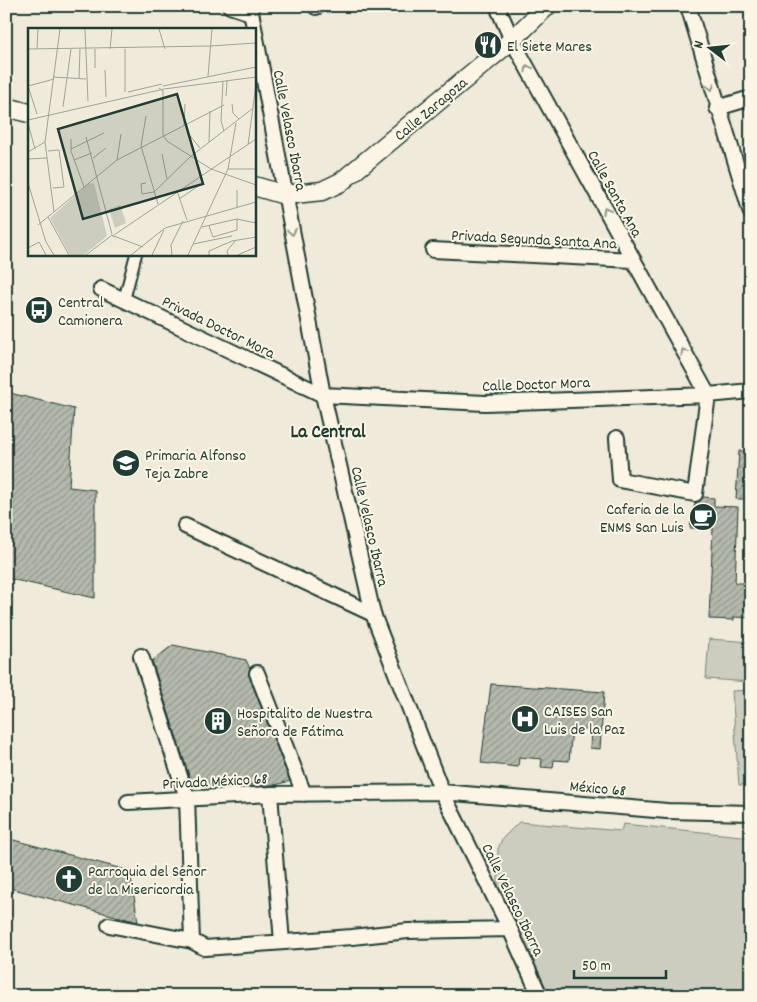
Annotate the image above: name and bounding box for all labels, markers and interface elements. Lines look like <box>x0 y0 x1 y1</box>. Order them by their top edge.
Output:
north arrow <box>684 22 734 72</box>
inset map <box>28 28 255 255</box>
restaurant icon: El Siete Mares <box>473 30 503 60</box>
place label: El Siete Mares <box>507 36 592 59</box>
text: N <box>689 39 710 51</box>
one-way arrow <box>524 64 534 73</box>
street label: Calle Velasco Ibarra <box>266 68 312 193</box>
street label: Calle Zaragoza <box>390 72 474 147</box>
one-way arrow <box>706 82 716 90</box>
street label: Calle Santa Ana <box>580 146 647 242</box>
one-way arrow <box>602 206 612 215</box>
street label: Privada Segunda Santa Ana <box>451 225 618 256</box>
one-way arrow <box>286 228 296 236</box>
street label: Privada Doctor Mora <box>157 291 279 366</box>
place label: Central Camionera <box>58 292 123 333</box>
bus stop icon: Central Camionera <box>24 295 54 325</box>
one-way arrow <box>681 348 691 357</box>
street label: Calle Doctor Mora <box>482 372 591 399</box>
district label: La Central <box>290 420 366 447</box>
place label: Primaria Alfonso Teja Zabre <box>145 445 246 486</box>
school or university icon: Primaria Alfonso Teja Zabre <box>111 448 141 478</box>
street label: Calle Velasco Ibarra <box>344 464 394 589</box>
place label: Caferia de la ENMS San Luis <box>600 499 684 540</box>
cafe icon: Caferia de la ENMS San Luis <box>688 502 718 532</box>
place label: CAISES San Luis de la Paz <box>544 701 625 742</box>
place label: Hospitalito de Nuestra Señora de Fátima <box>237 703 373 744</box>
hospital icon: CAISES San Luis de la Paz <box>510 704 540 734</box>
building icon: Hospitalito de Nuestra Señora de Fátima <box>203 706 233 736</box>
street label: Privada México 68 <box>162 768 268 797</box>
street label: México 68 <box>569 776 627 803</box>
street label: Calle Velasco Ibarra <box>475 840 549 961</box>
place label: Parroquia del Señor de la Misericordia <box>88 861 206 902</box>
church icon: Parroquia del Señor de la Misericordia <box>54 864 84 894</box>
scale bar <box>574 947 667 979</box>
text: 50 m <box>582 956 611 978</box>

